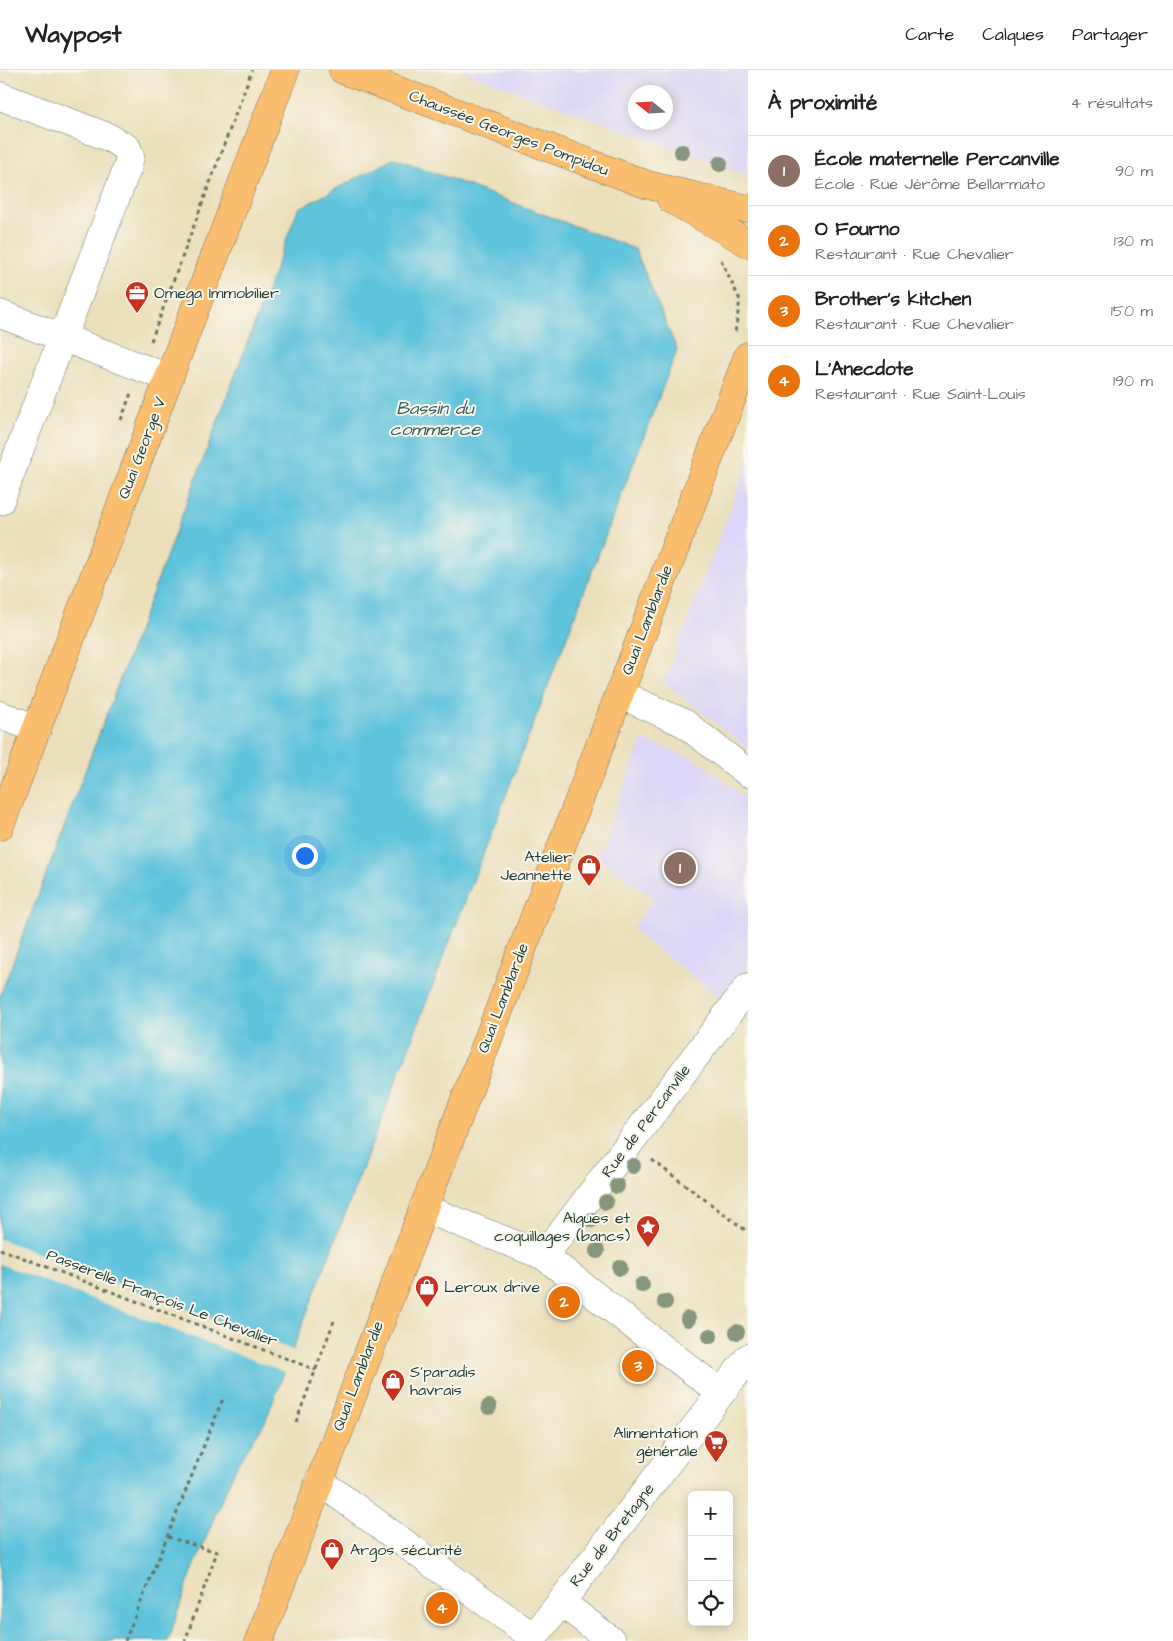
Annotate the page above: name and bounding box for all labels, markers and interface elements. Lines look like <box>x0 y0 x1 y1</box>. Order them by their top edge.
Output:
text: Waypost <box>25 18 122 52</box>
text: Carte <box>905 22 954 47</box>
text: Calques <box>982 22 1044 47</box>
text: Partager <box>1072 22 1148 47</box>
street label: Chaussée Georges Pompidou <box>405 85 612 182</box>
north arrow <box>628 85 673 130</box>
text: À proximité <box>768 88 877 117</box>
text: 4 résultats <box>1070 92 1153 114</box>
text: École maternelle Percanville <box>815 146 1059 173</box>
text: 1 <box>783 160 785 182</box>
text: 90 m <box>1115 160 1153 182</box>
text: École · Rue Jérôme Bellarmato <box>815 173 1045 195</box>
text: O Fourno <box>815 216 900 243</box>
text: 2 <box>779 230 789 252</box>
text: 130 m <box>1114 230 1153 252</box>
text: Restaurant · Rue Chevalier <box>815 243 1014 265</box>
office icon: Omega Immobilier <box>124 280 150 314</box>
place label: Omega Immobilier <box>154 282 279 305</box>
text: Brother's kitchen <box>815 286 971 313</box>
text: 3 <box>780 300 788 322</box>
text: 150 m <box>1111 300 1153 322</box>
text: Restaurant · Rue Chevalier <box>815 313 1014 335</box>
text: L’Anecdote <box>815 356 914 383</box>
text: 4 <box>779 370 789 392</box>
text: 190 m <box>1113 370 1153 392</box>
text: Restaurant · Rue Saint-Louis <box>815 383 1026 405</box>
street label: Quai George V <box>112 394 172 502</box>
water label: Bassin du commerce <box>390 396 481 442</box>
street label: Quai Lamblardie <box>616 562 678 678</box>
your location <box>292 843 318 869</box>
place label: Atelier Jeannette <box>500 846 572 886</box>
pin: 1 <box>664 849 696 887</box>
shop icon: Atelier Jeannette <box>576 853 602 887</box>
street label: Quai Lamblardie <box>472 940 534 1056</box>
street label: Rue de Percanville <box>596 1060 696 1182</box>
place label: Algues et coquillages (bancs) <box>494 1207 631 1248</box>
place icon: Algues et coquillages (bancs) <box>635 1214 661 1248</box>
street label: Passerelle François Le Chevalier <box>43 1244 281 1352</box>
shop icon: Leroux drive <box>414 1274 440 1308</box>
place label: Leroux drive <box>444 1276 540 1298</box>
pin: 2 <box>548 1283 580 1321</box>
street label: Quai Lamblardie <box>327 1318 389 1434</box>
pin: 3 <box>622 1347 654 1385</box>
place label: S'paradis havrais <box>410 1361 476 1401</box>
shop icon: S'paradis havrais <box>380 1368 406 1402</box>
place label: Alimentation générale <box>613 1422 698 1463</box>
supermarket icon: Alimentation générale <box>703 1429 729 1463</box>
street label: Rue de Bretagne <box>564 1478 661 1592</box>
map controls <box>688 1491 733 1626</box>
button: + <box>688 1491 733 1536</box>
button: − <box>688 1536 733 1581</box>
shop icon: Argos sécurité <box>319 1537 345 1571</box>
place label: Argos sécurité <box>350 1539 462 1562</box>
button: locate <box>688 1581 733 1626</box>
pin: 4 <box>426 1589 458 1627</box>

